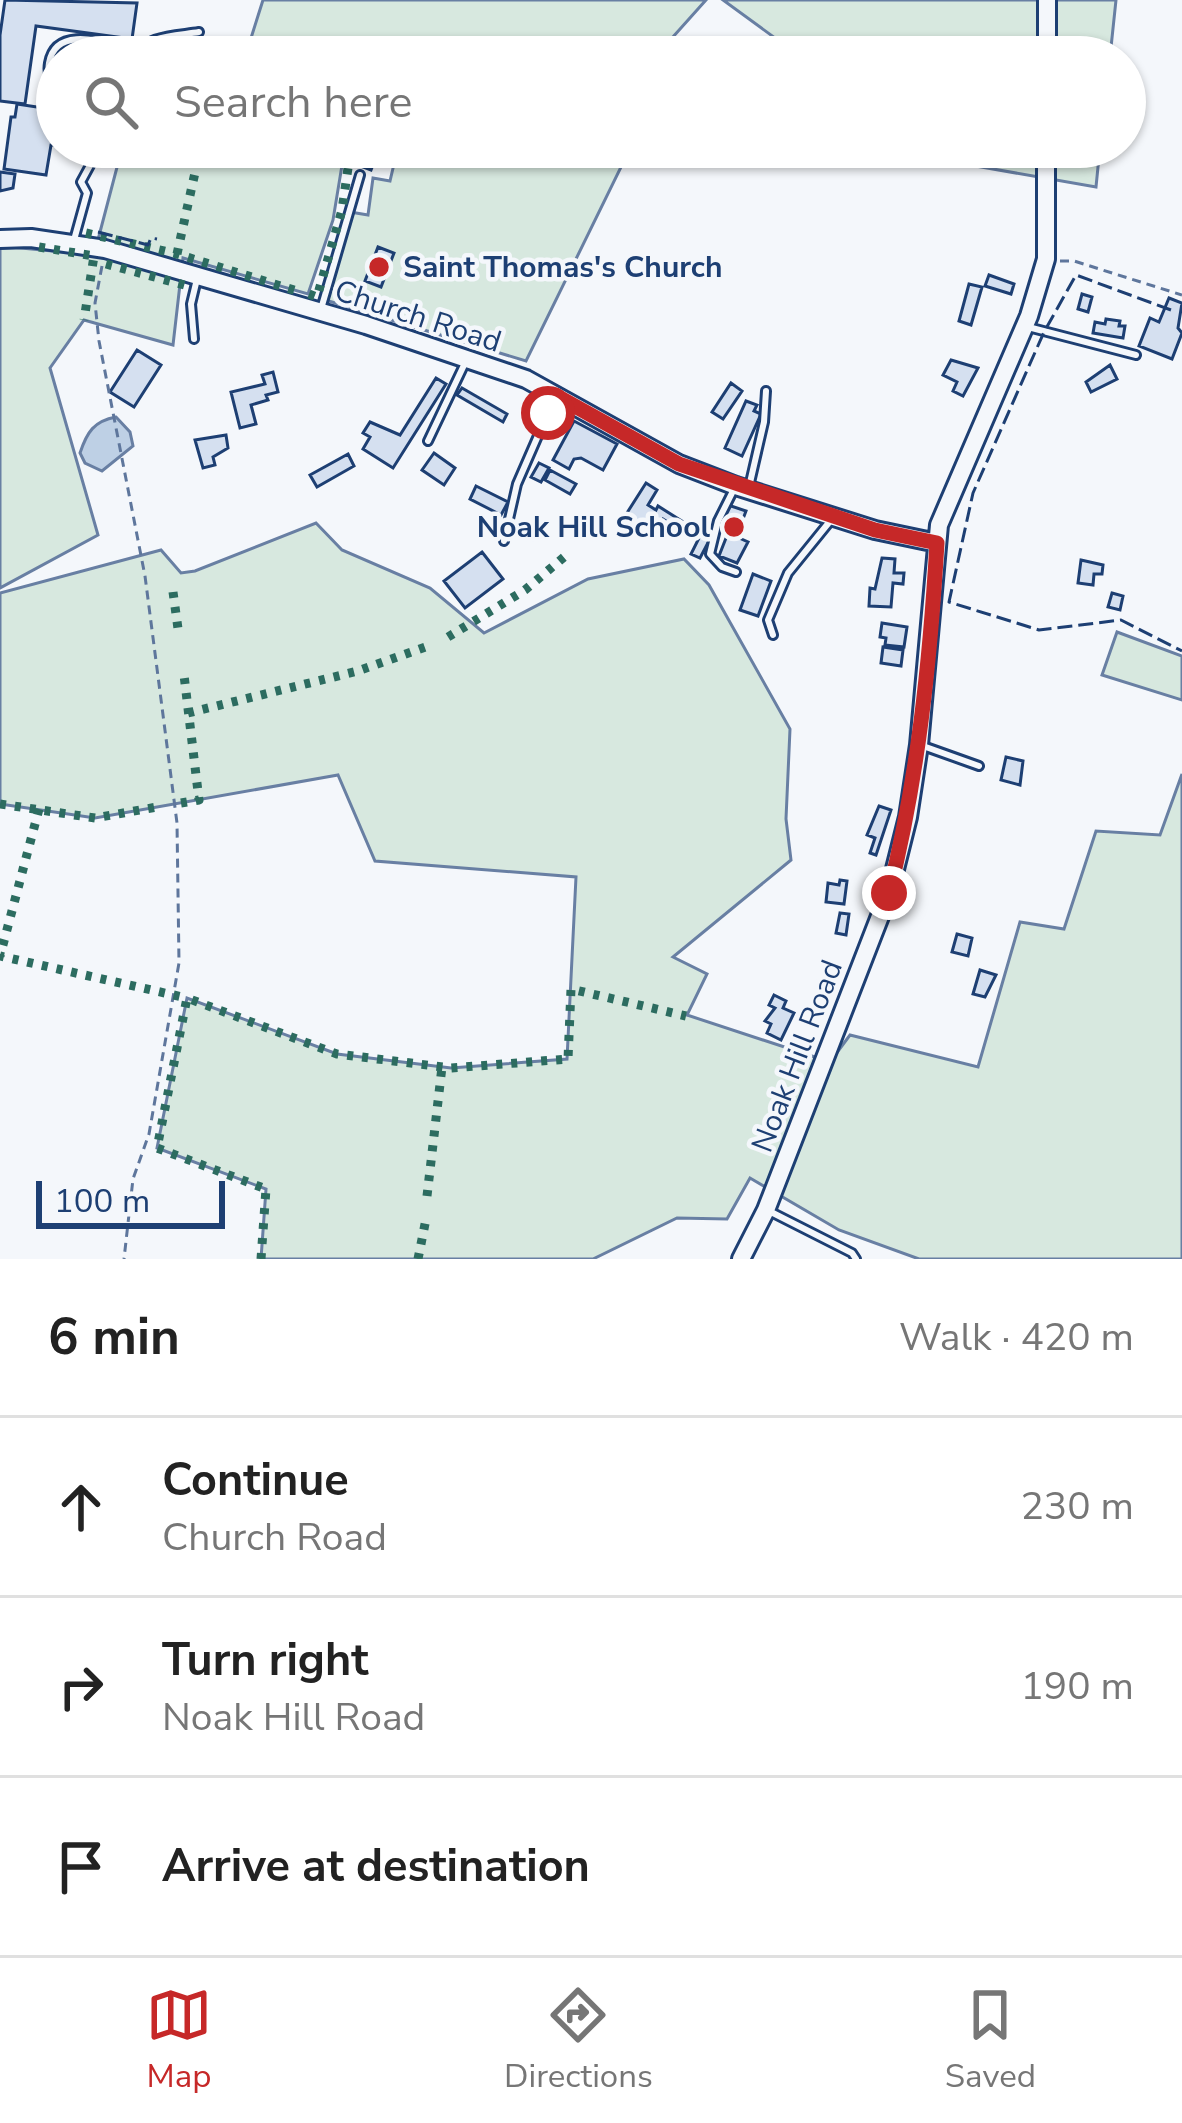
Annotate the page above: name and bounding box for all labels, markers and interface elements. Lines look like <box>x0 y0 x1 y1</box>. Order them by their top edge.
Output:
search box <box>36 36 1146 168</box>
icon: search <box>78 69 144 135</box>
text: Search here <box>174 72 413 133</box>
place label: Saint Thomas's Church <box>403 247 723 288</box>
marker: Saint Thomas's Church <box>366 254 392 280</box>
street label: Church Road <box>329 270 506 363</box>
route start <box>521 386 575 440</box>
place label: Noak Hill School <box>477 507 710 548</box>
marker: Noak Hill School <box>721 514 747 540</box>
route end <box>862 866 916 920</box>
street label: Noak Hill Road <box>742 954 853 1158</box>
scale bar <box>36 1175 225 1228</box>
text: 100 m <box>54 1179 150 1224</box>
text: 6 min <box>48 1302 180 1372</box>
text: Walk · 420 m <box>899 1311 1134 1364</box>
text: Continue <box>162 1450 349 1511</box>
icon: ahead <box>48 1474 114 1540</box>
text: 230 m <box>1020 1480 1134 1533</box>
text: Church Road <box>162 1511 387 1564</box>
text: Turn right <box>162 1630 369 1691</box>
icon: right <box>48 1654 114 1720</box>
text: 190 m <box>1020 1660 1134 1713</box>
text: Noak Hill Road <box>162 1691 425 1744</box>
icon: arrive <box>48 1834 114 1900</box>
text: Arrive at destination <box>162 1836 590 1897</box>
tab: Map <box>146 1982 212 2099</box>
tab: Directions <box>504 1982 653 2099</box>
tab: Saved <box>945 1982 1036 2099</box>

